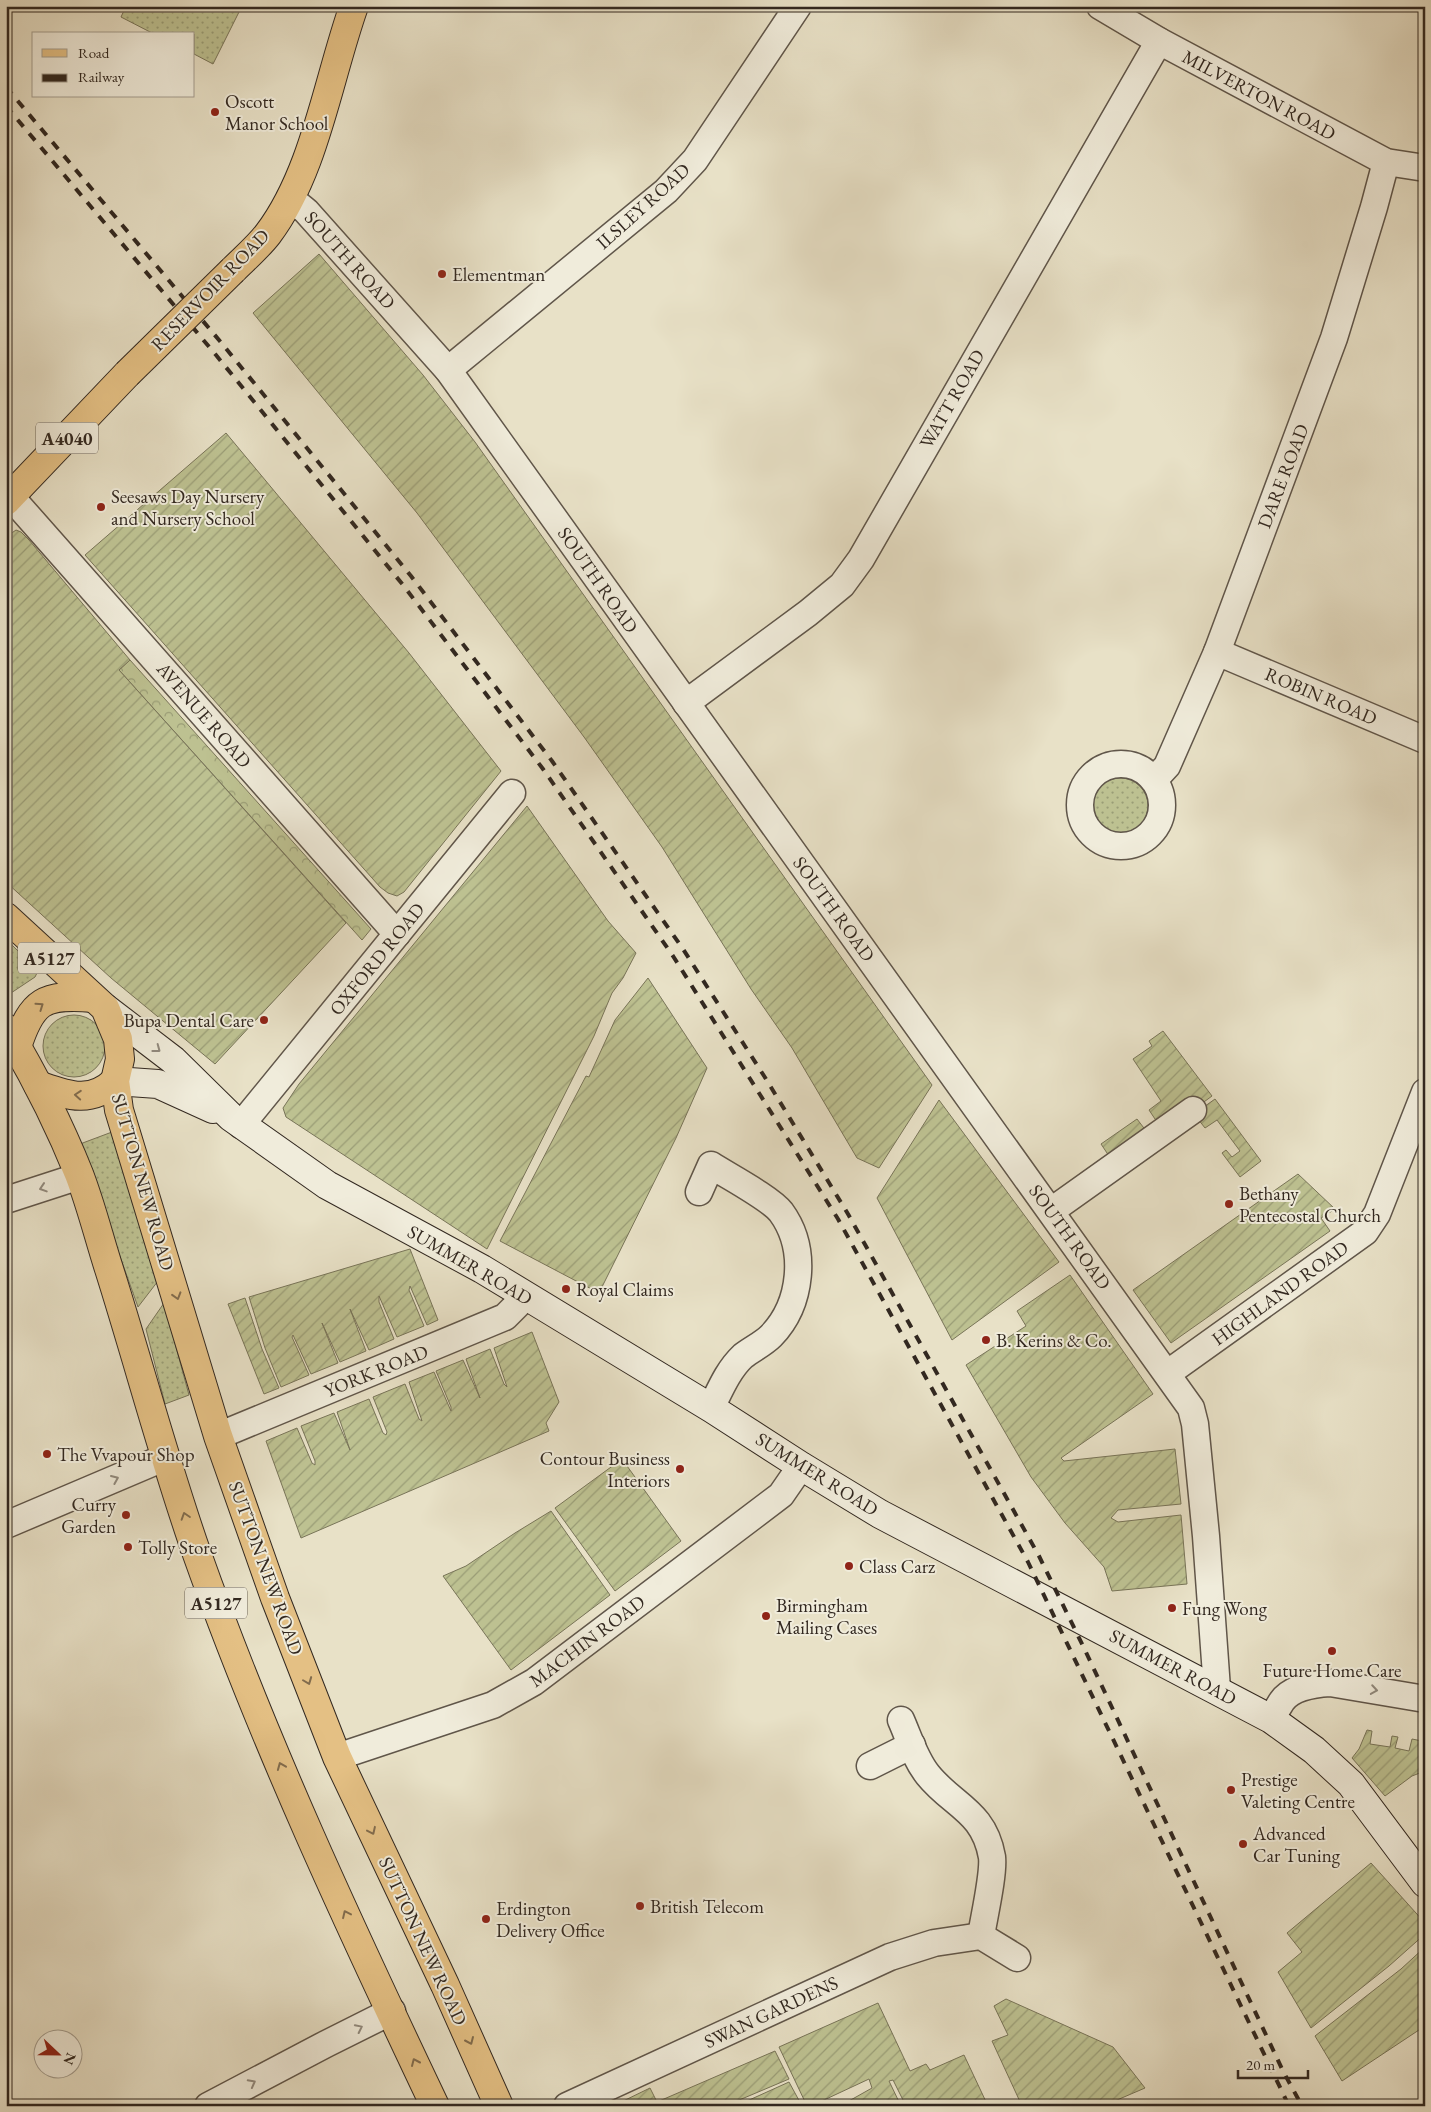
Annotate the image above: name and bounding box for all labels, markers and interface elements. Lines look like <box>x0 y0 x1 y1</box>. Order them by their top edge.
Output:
legend <box>32 32 195 98</box>
text: Road <box>78 43 110 62</box>
street label: MILVERTON ROAD <box>1178 44 1340 146</box>
text: Railway <box>78 67 125 86</box>
place label: Oscott Manor School <box>225 89 329 136</box>
marker: Oscott Manor School <box>209 106 221 118</box>
street label: ILSLEY ROAD <box>591 157 695 255</box>
street label: SOUTH ROAD <box>299 205 401 315</box>
street label: RESERVOIR ROAD <box>145 224 275 356</box>
place label: Elementman <box>452 262 545 287</box>
marker: Elementman <box>436 268 448 280</box>
street label: WATT ROAD <box>914 345 990 453</box>
street label: DARE ROAD <box>1252 420 1314 532</box>
road number: A4040 <box>36 422 98 453</box>
place label: Seesaws Day Nursery and Nursery School <box>111 484 265 531</box>
marker: Seesaws Day Nursery and Nursery School <box>95 501 107 513</box>
street label: SOUTH ROAD <box>552 522 644 638</box>
street label: AVENUE ROAD <box>150 656 257 773</box>
street label: ROBIN ROAD <box>1261 661 1381 731</box>
street label: SOUTH ROAD <box>787 851 881 967</box>
street label: OXFORD ROAD <box>324 897 430 1021</box>
road number: A5127 <box>18 942 80 974</box>
one-way arrow <box>34 1003 44 1012</box>
place label: Bupa Dental Care <box>123 1008 254 1033</box>
marker: Bupa Dental Care <box>258 1014 270 1026</box>
one-way arrow <box>151 1043 160 1051</box>
one-way arrow <box>74 1090 82 1101</box>
street label: SUTTON NEW ROAD <box>106 1091 180 1273</box>
street label: SOUTH ROAD <box>1023 1179 1117 1295</box>
place label: Bethany Pentecostal Church <box>1239 1181 1381 1228</box>
one-way arrow <box>39 1182 48 1192</box>
marker: Bethany Pentecostal Church <box>1223 1198 1235 1210</box>
street label: SUMMER ROAD <box>403 1219 537 1311</box>
street label: HIGHLAND ROAD <box>1207 1235 1353 1351</box>
place label: Royal Claims <box>576 1277 674 1302</box>
marker: Royal Claims <box>560 1283 572 1295</box>
one-way arrow <box>171 1291 181 1299</box>
place label: B. Kerins & Co. <box>996 1328 1112 1353</box>
marker: B. Kerins & Co. <box>980 1334 992 1346</box>
street label: YORK ROAD <box>320 1339 432 1403</box>
street label: SUMMER ROAD <box>751 1426 883 1522</box>
place label: The Vvapour Shop <box>57 1442 195 1467</box>
place label: Contour Business Interiors <box>540 1446 670 1493</box>
marker: The Vvapour Shop <box>41 1448 53 1460</box>
marker: Contour Business Interiors <box>674 1463 686 1475</box>
one-way arrow <box>111 1474 119 1484</box>
street label: SUTTON NEW ROAD <box>223 1478 309 1658</box>
place label: Curry Garden <box>61 1492 117 1539</box>
marker: Curry Garden <box>120 1509 132 1521</box>
one-way arrow <box>181 1512 191 1521</box>
place label: Tolly Store <box>138 1535 217 1560</box>
marker: Tolly Store <box>122 1541 134 1553</box>
place label: Class Carz <box>859 1554 936 1579</box>
marker: Class Carz <box>843 1560 855 1572</box>
road number: A5127 <box>185 1588 247 1619</box>
street label: MACHIN ROAD <box>524 1589 650 1693</box>
place label: Birmingham Mailing Cases <box>776 1593 877 1640</box>
place label: Fung Wong <box>1182 1596 1268 1621</box>
marker: Fung Wong <box>1166 1602 1178 1614</box>
marker: Birmingham Mailing Cases <box>760 1610 772 1622</box>
street label: SUMMER ROAD <box>1105 1623 1241 1711</box>
marker: Future Home Care <box>1326 1645 1338 1657</box>
place label: Future Home Care <box>1263 1658 1401 1683</box>
one-way arrow <box>302 1677 312 1685</box>
one-way arrow <box>1370 1685 1379 1695</box>
one-way arrow <box>276 1762 286 1770</box>
place label: Prestige Valeting Centre <box>1241 1767 1355 1814</box>
marker: Prestige Valeting Centre <box>1225 1784 1237 1796</box>
place label: Advanced Car Tuning <box>1252 1821 1341 1868</box>
one-way arrow <box>365 1826 376 1835</box>
marker: Advanced Car Tuning <box>1237 1838 1249 1850</box>
street label: SUTTON NEW ROAD <box>373 1853 473 2029</box>
place label: British Telecom <box>650 1894 764 1919</box>
place label: Erdington Delivery Office <box>496 1896 605 1943</box>
marker: British Telecom <box>634 1900 646 1912</box>
one-way arrow <box>342 1910 352 1919</box>
marker: Erdington Delivery Office <box>480 1913 492 1925</box>
street label: SWAN GARDENS <box>700 1970 842 2054</box>
one-way arrow <box>354 2023 363 2034</box>
north arrow <box>32 2030 82 2080</box>
one-way arrow <box>464 2036 474 2045</box>
scale bar <box>1238 2047 1308 2079</box>
text: N <box>59 2050 81 2068</box>
text: 20 m <box>1246 2055 1275 2074</box>
one-way arrow <box>410 2058 421 2067</box>
one-way arrow <box>246 2079 255 2089</box>

